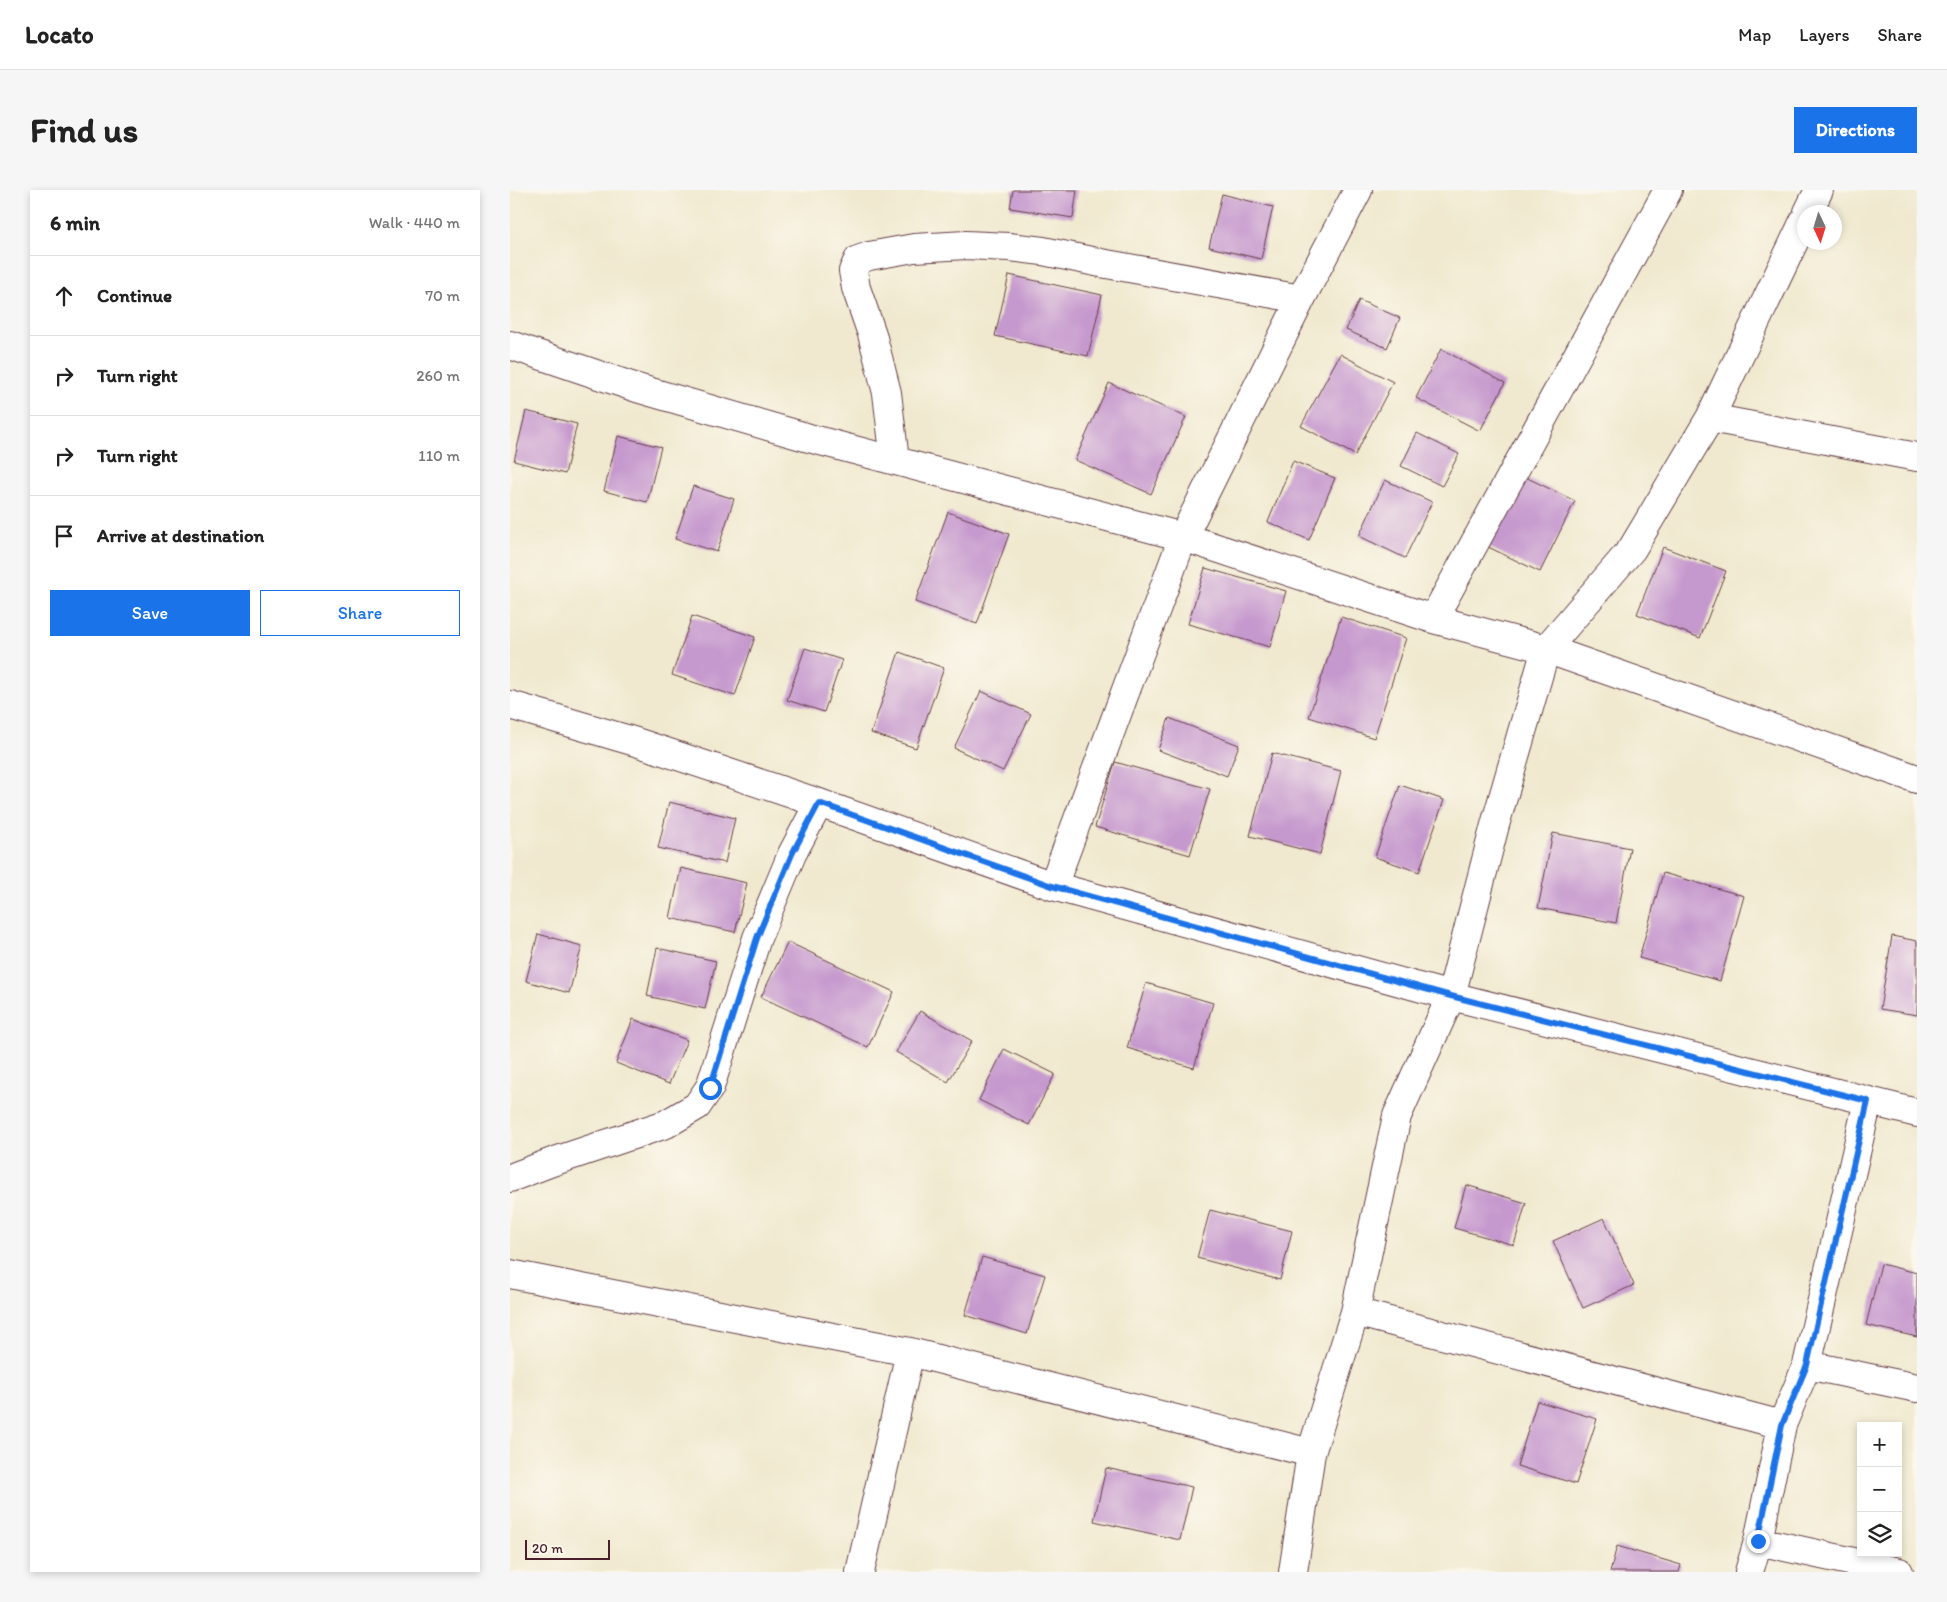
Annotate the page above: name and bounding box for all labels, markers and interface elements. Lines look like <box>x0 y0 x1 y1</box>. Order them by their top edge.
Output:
text: Locato <box>25 20 94 49</box>
text: Map <box>1738 24 1771 46</box>
text: Layers <box>1799 24 1849 46</box>
text: Share <box>1877 24 1922 46</box>
button: Directions <box>1794 107 1917 153</box>
text: Find us <box>30 109 138 151</box>
north arrow <box>1797 205 1842 250</box>
text: 6 min <box>50 210 100 235</box>
text: Walk · 440 m <box>369 213 460 232</box>
icon: ahead <box>50 282 78 310</box>
text: Continue <box>97 284 172 307</box>
text: 70 m <box>425 286 460 305</box>
icon: right <box>50 362 78 390</box>
text: Turn right <box>97 364 178 387</box>
text: 260 m <box>416 366 460 385</box>
icon: right <box>50 442 78 470</box>
text: Turn right <box>97 444 178 467</box>
text: 110 m <box>418 446 460 465</box>
icon: arrive <box>50 522 78 550</box>
text: Arrive at destination <box>97 524 264 547</box>
button: Save <box>50 590 250 636</box>
button: Share <box>260 590 460 636</box>
route start <box>699 1077 722 1100</box>
map controls <box>1857 1422 1902 1557</box>
button: + <box>1857 1422 1902 1467</box>
button: − <box>1857 1467 1902 1512</box>
button: layers <box>1857 1512 1902 1557</box>
route end <box>1747 1530 1770 1553</box>
scale bar <box>525 1537 610 1560</box>
text: 20 m <box>532 1540 563 1557</box>

